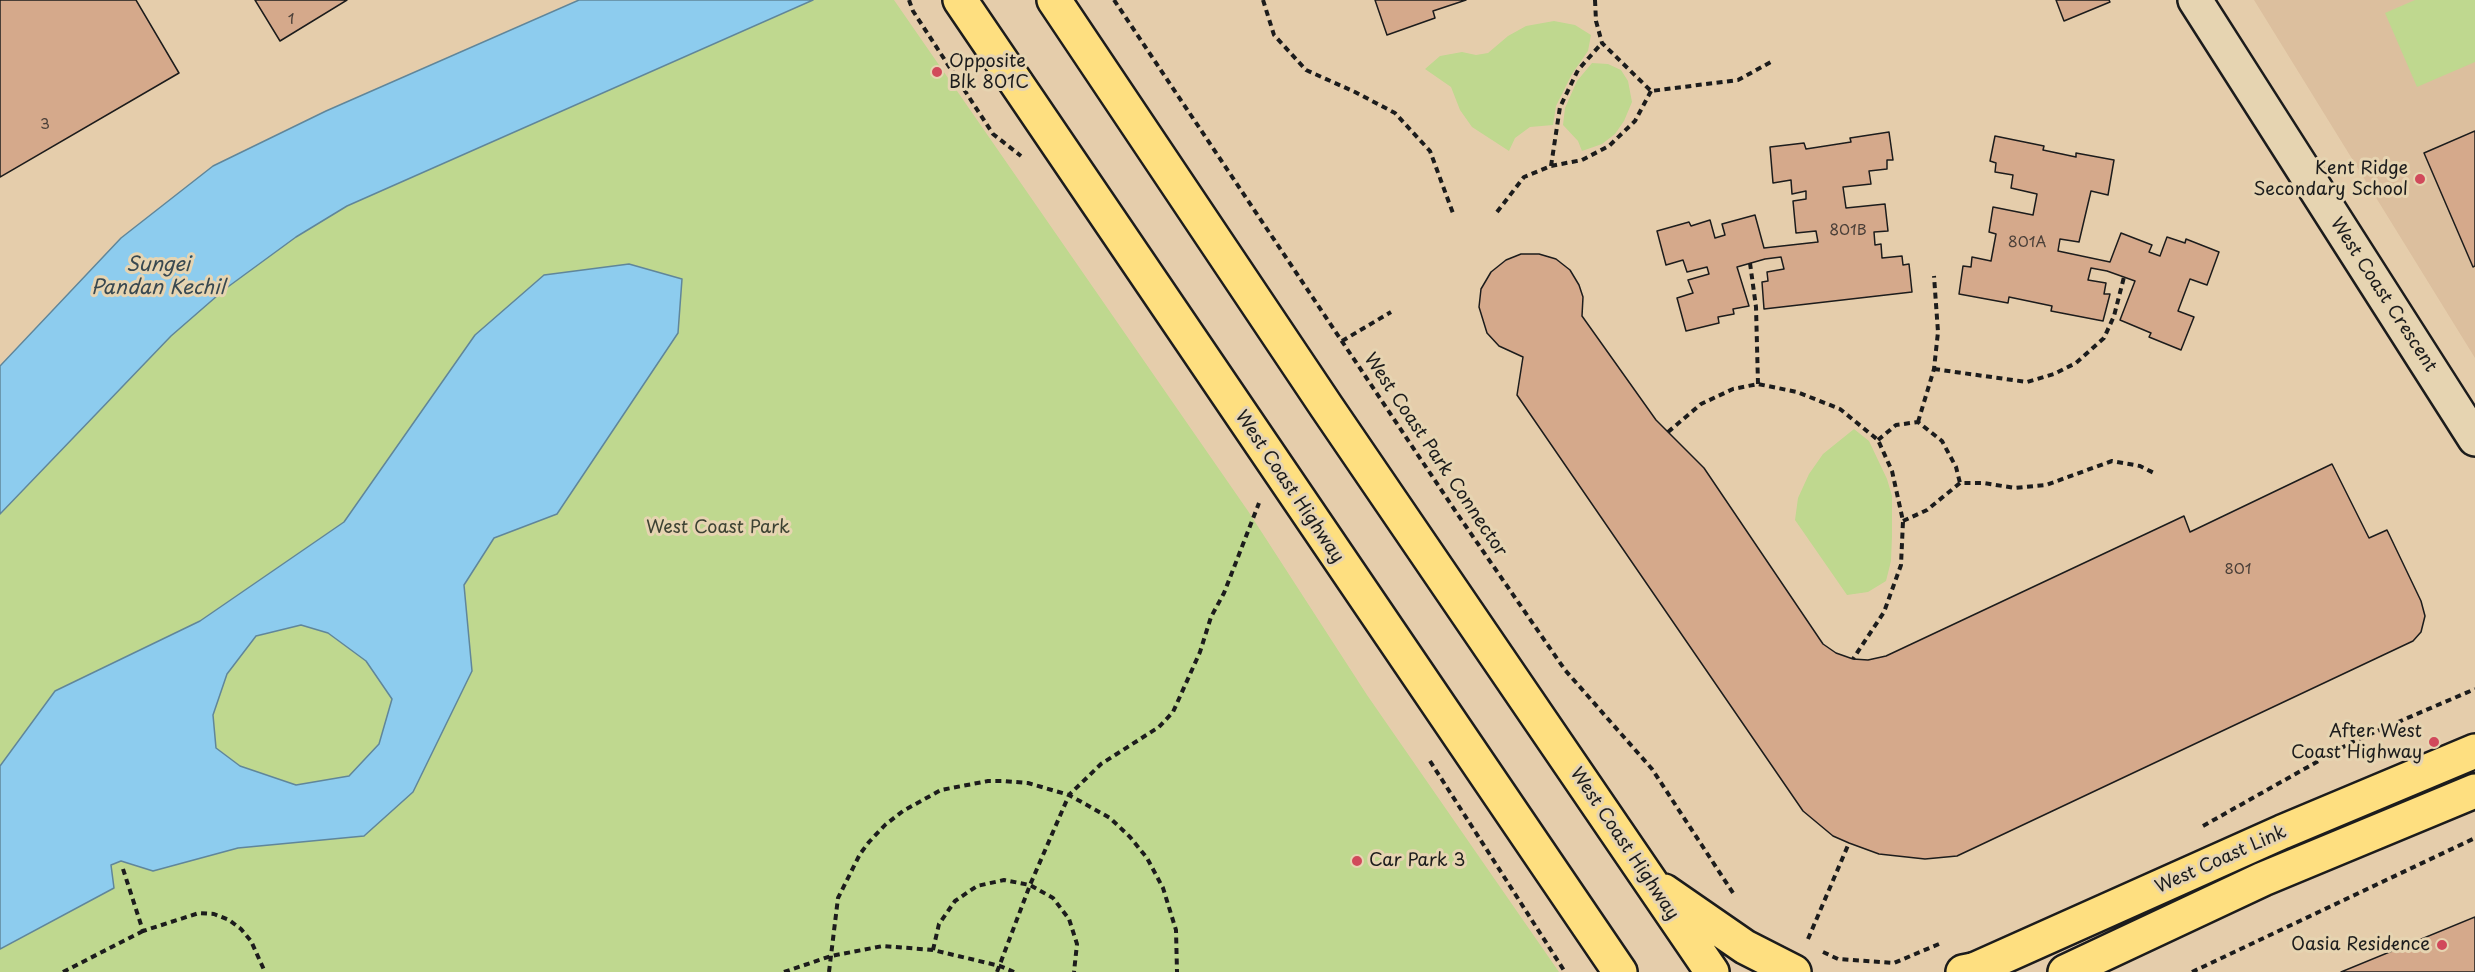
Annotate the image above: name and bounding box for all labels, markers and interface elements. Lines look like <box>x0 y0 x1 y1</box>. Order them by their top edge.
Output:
house number: 1 <box>288 11 294 29</box>
place label: Opposite Blk 801C <box>949 51 1029 94</box>
marker: Opposite Blk 801C <box>930 65 944 79</box>
house number: 3 <box>40 116 50 134</box>
place label: Kent Ridge Secondary School <box>2253 158 2408 201</box>
marker: Kent Ridge Secondary School <box>2413 172 2427 186</box>
street label: West Coast Crescent <box>2325 214 2441 376</box>
house number: 801B <box>1829 222 1867 240</box>
house number: 801A <box>2008 234 2046 252</box>
water label: Sungei Pandan Kechil <box>91 253 225 300</box>
street label: West Coast Park Connector <box>1359 349 1511 561</box>
street label: West Coast Highway <box>1230 407 1348 567</box>
park label: West Coast Park <box>646 517 790 539</box>
house number: 801 <box>2224 561 2252 579</box>
place label: After West Coast Highway <box>2291 721 2422 764</box>
marker: After West Coast Highway <box>2427 735 2441 749</box>
street label: West Coast Highway <box>1565 764 1683 924</box>
street label: West Coast Link <box>2152 821 2290 899</box>
place label: Car Park 3 <box>1369 850 1465 872</box>
marker: Car Park 3 <box>1350 854 1364 868</box>
place label: Oasia Residence <box>2291 934 2430 956</box>
marker: Oasia Residence <box>2435 938 2449 952</box>

